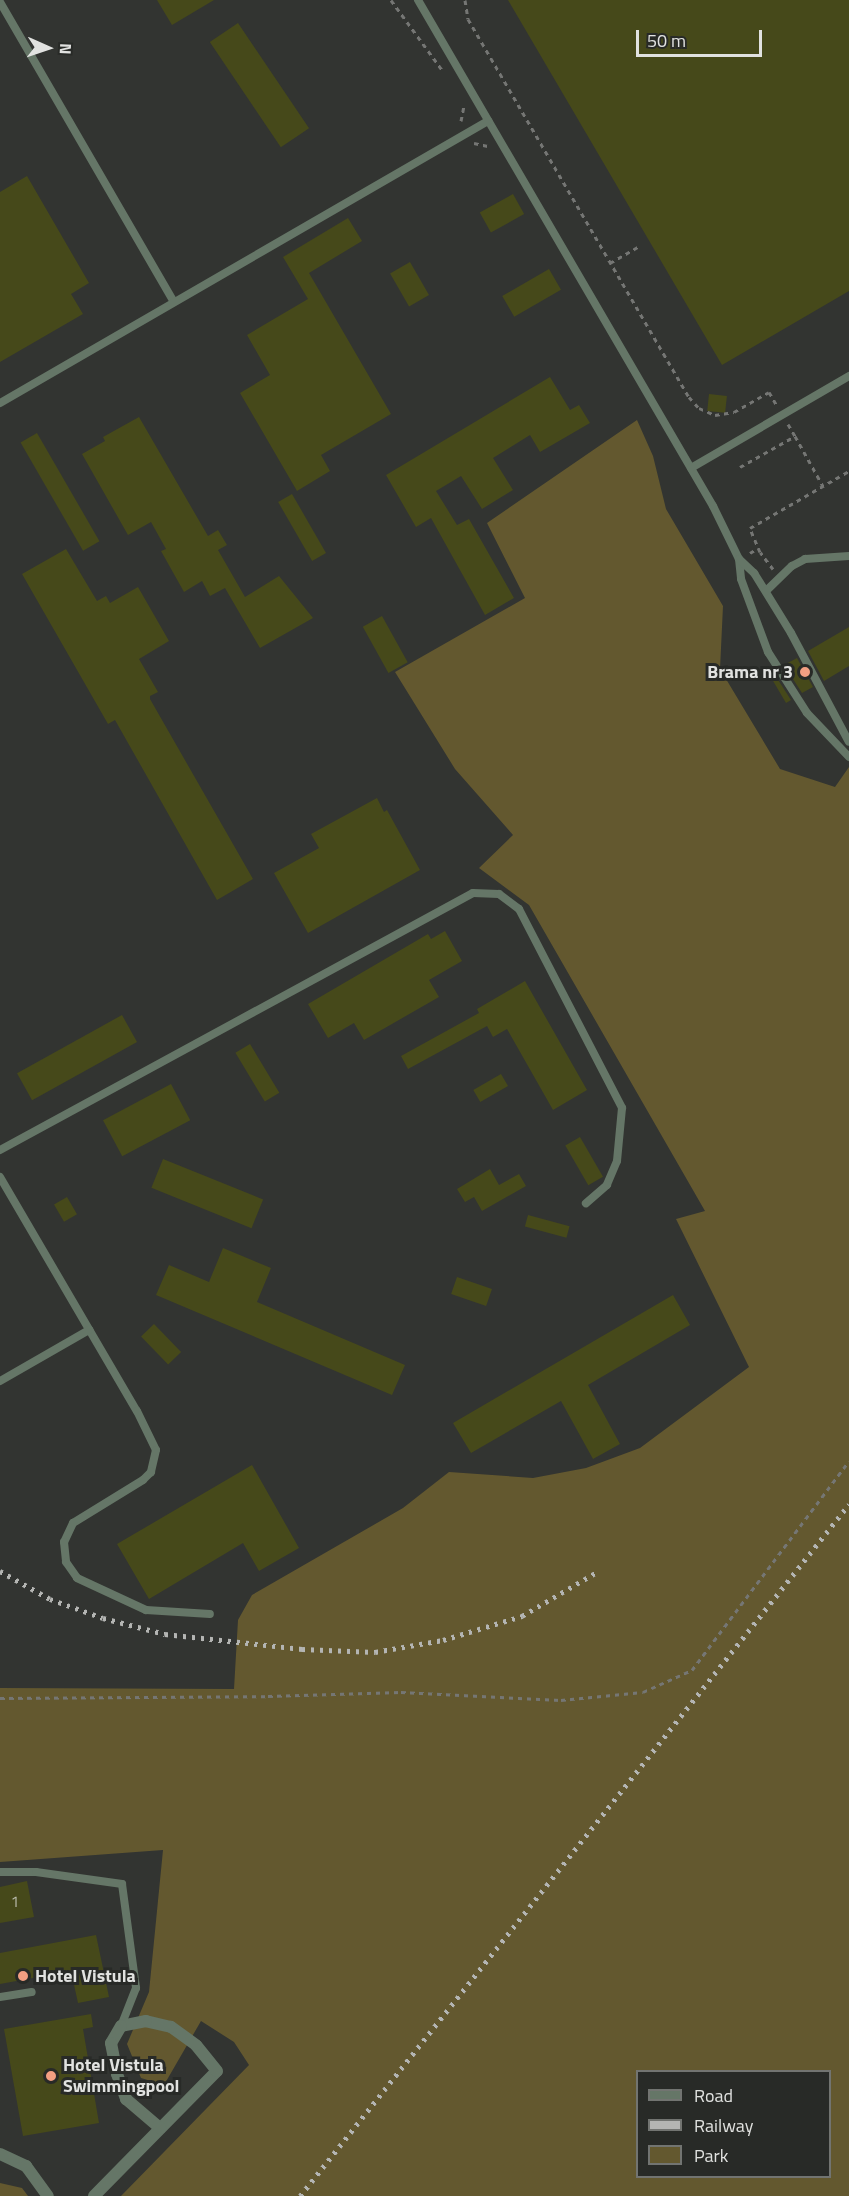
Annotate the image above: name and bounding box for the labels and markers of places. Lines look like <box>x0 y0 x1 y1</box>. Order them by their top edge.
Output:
place label: Brama nr 3 <box>707 661 793 683</box>
marker: Brama nr 3 <box>798 665 812 679</box>
place label: Hotel Vistula <box>35 1965 136 1987</box>
marker: Hotel Vistula <box>16 1969 30 1983</box>
place label: Hotel Vistula Swimmingpool <box>63 2055 179 2098</box>
marker: Hotel Vistula Swimmingpool <box>44 2069 58 2083</box>

